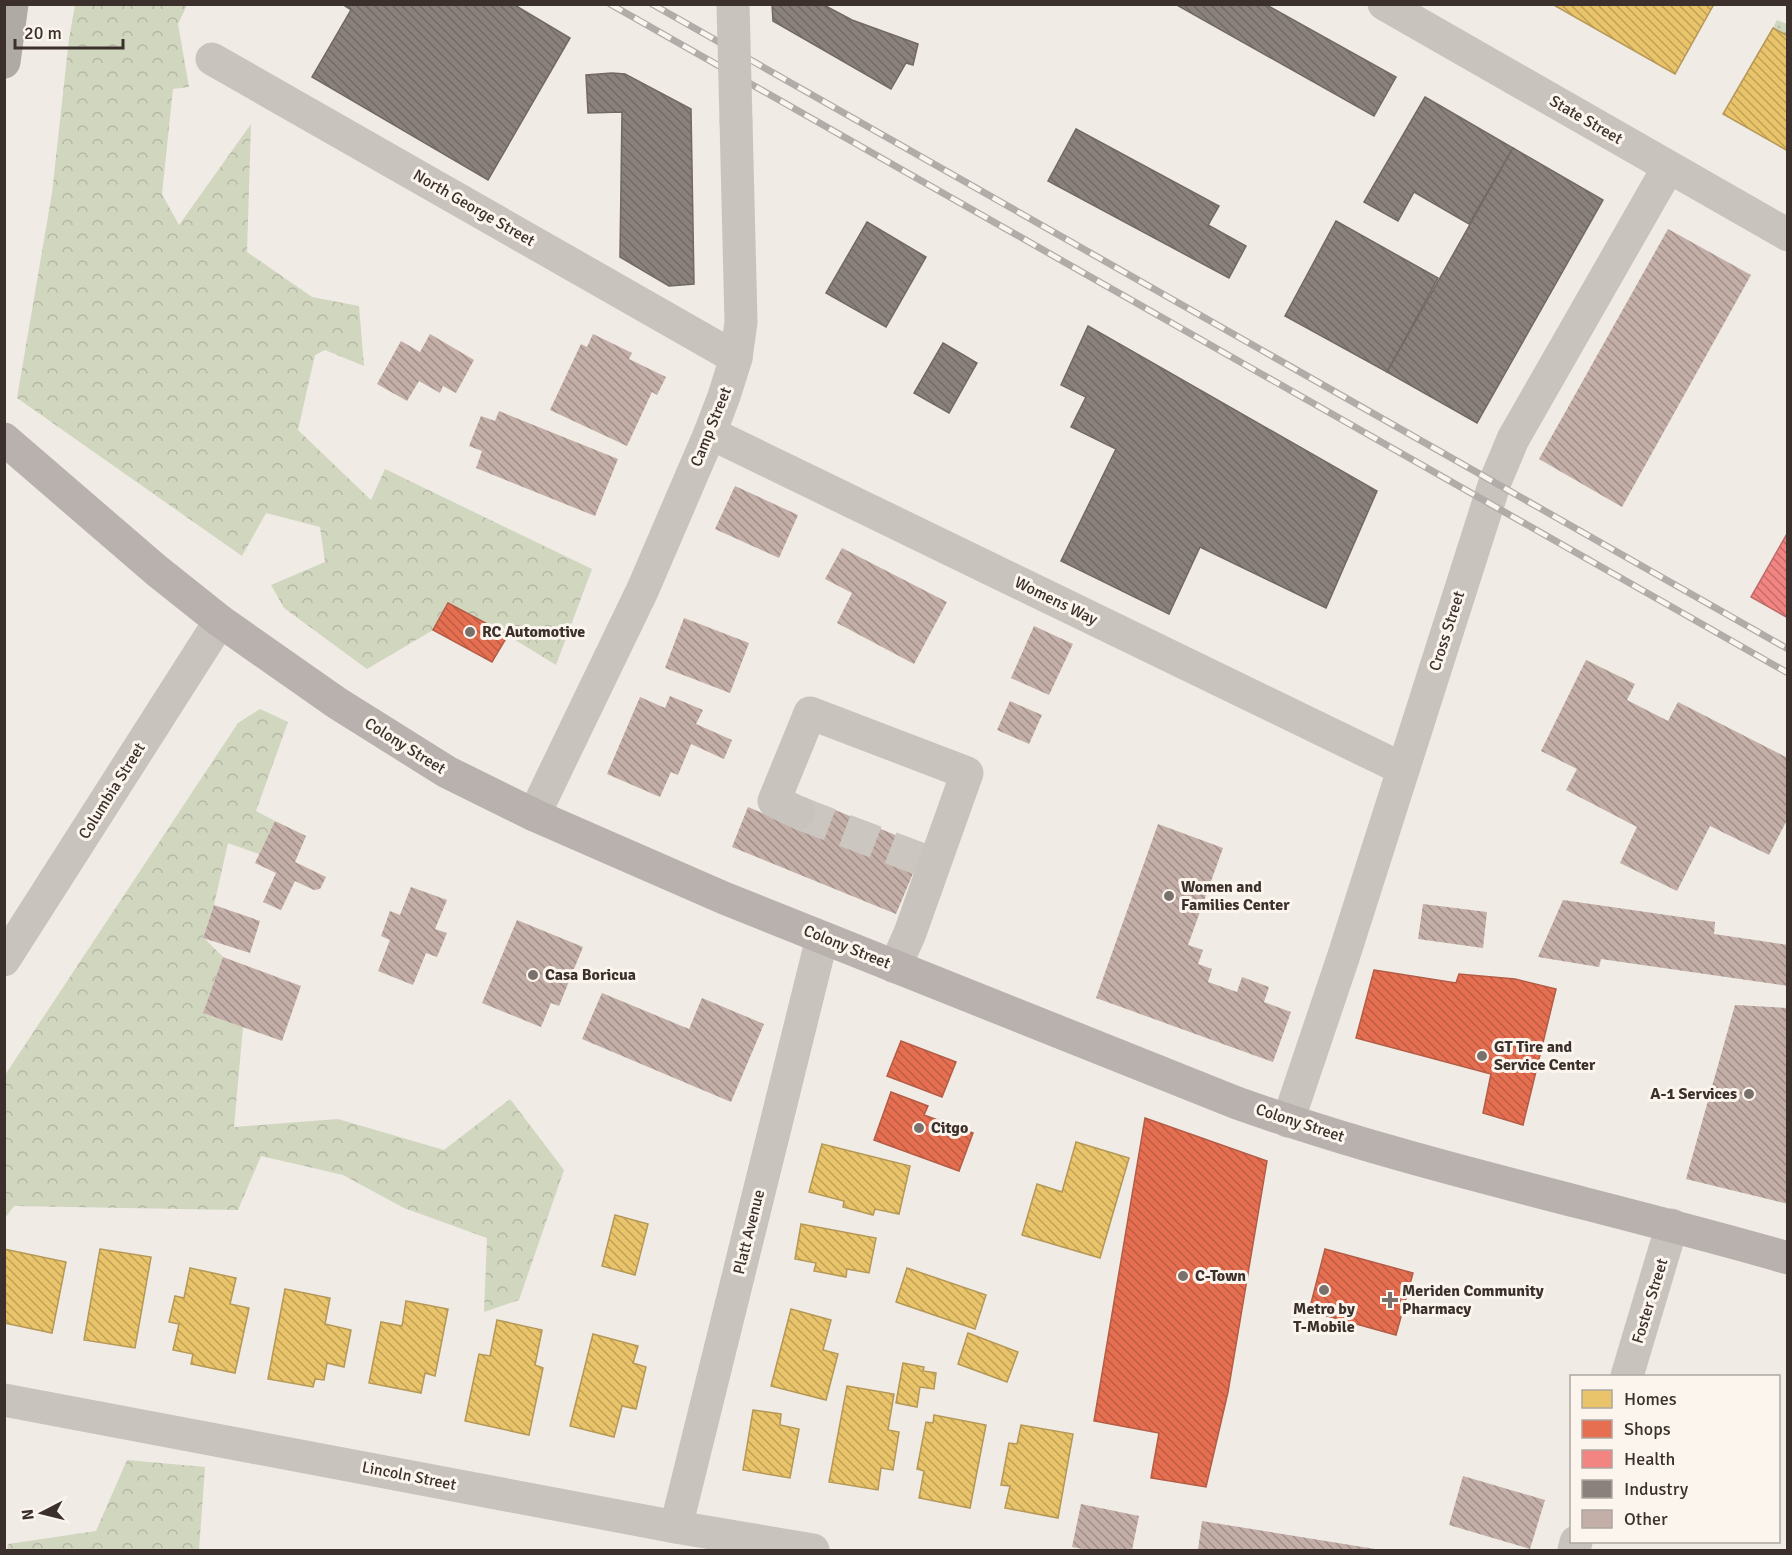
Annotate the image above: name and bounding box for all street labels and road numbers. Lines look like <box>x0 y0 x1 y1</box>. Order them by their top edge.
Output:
street label: State Street <box>1546 91 1626 149</box>
street label: North George Street <box>410 165 539 251</box>
street label: Camp Street <box>686 384 736 470</box>
street label: Womens Way <box>1011 572 1101 630</box>
street label: Cross Street <box>1425 588 1469 673</box>
street label: Colony Street <box>361 713 450 779</box>
street label: Columbia Street <box>74 739 150 843</box>
street label: Colony Street <box>801 921 894 974</box>
street label: Colony Street <box>1253 1099 1347 1147</box>
street label: Platt Avenue <box>729 1188 769 1276</box>
street label: Foster Street <box>1628 1256 1673 1346</box>
street label: Lincoln Street <box>360 1457 458 1495</box>

